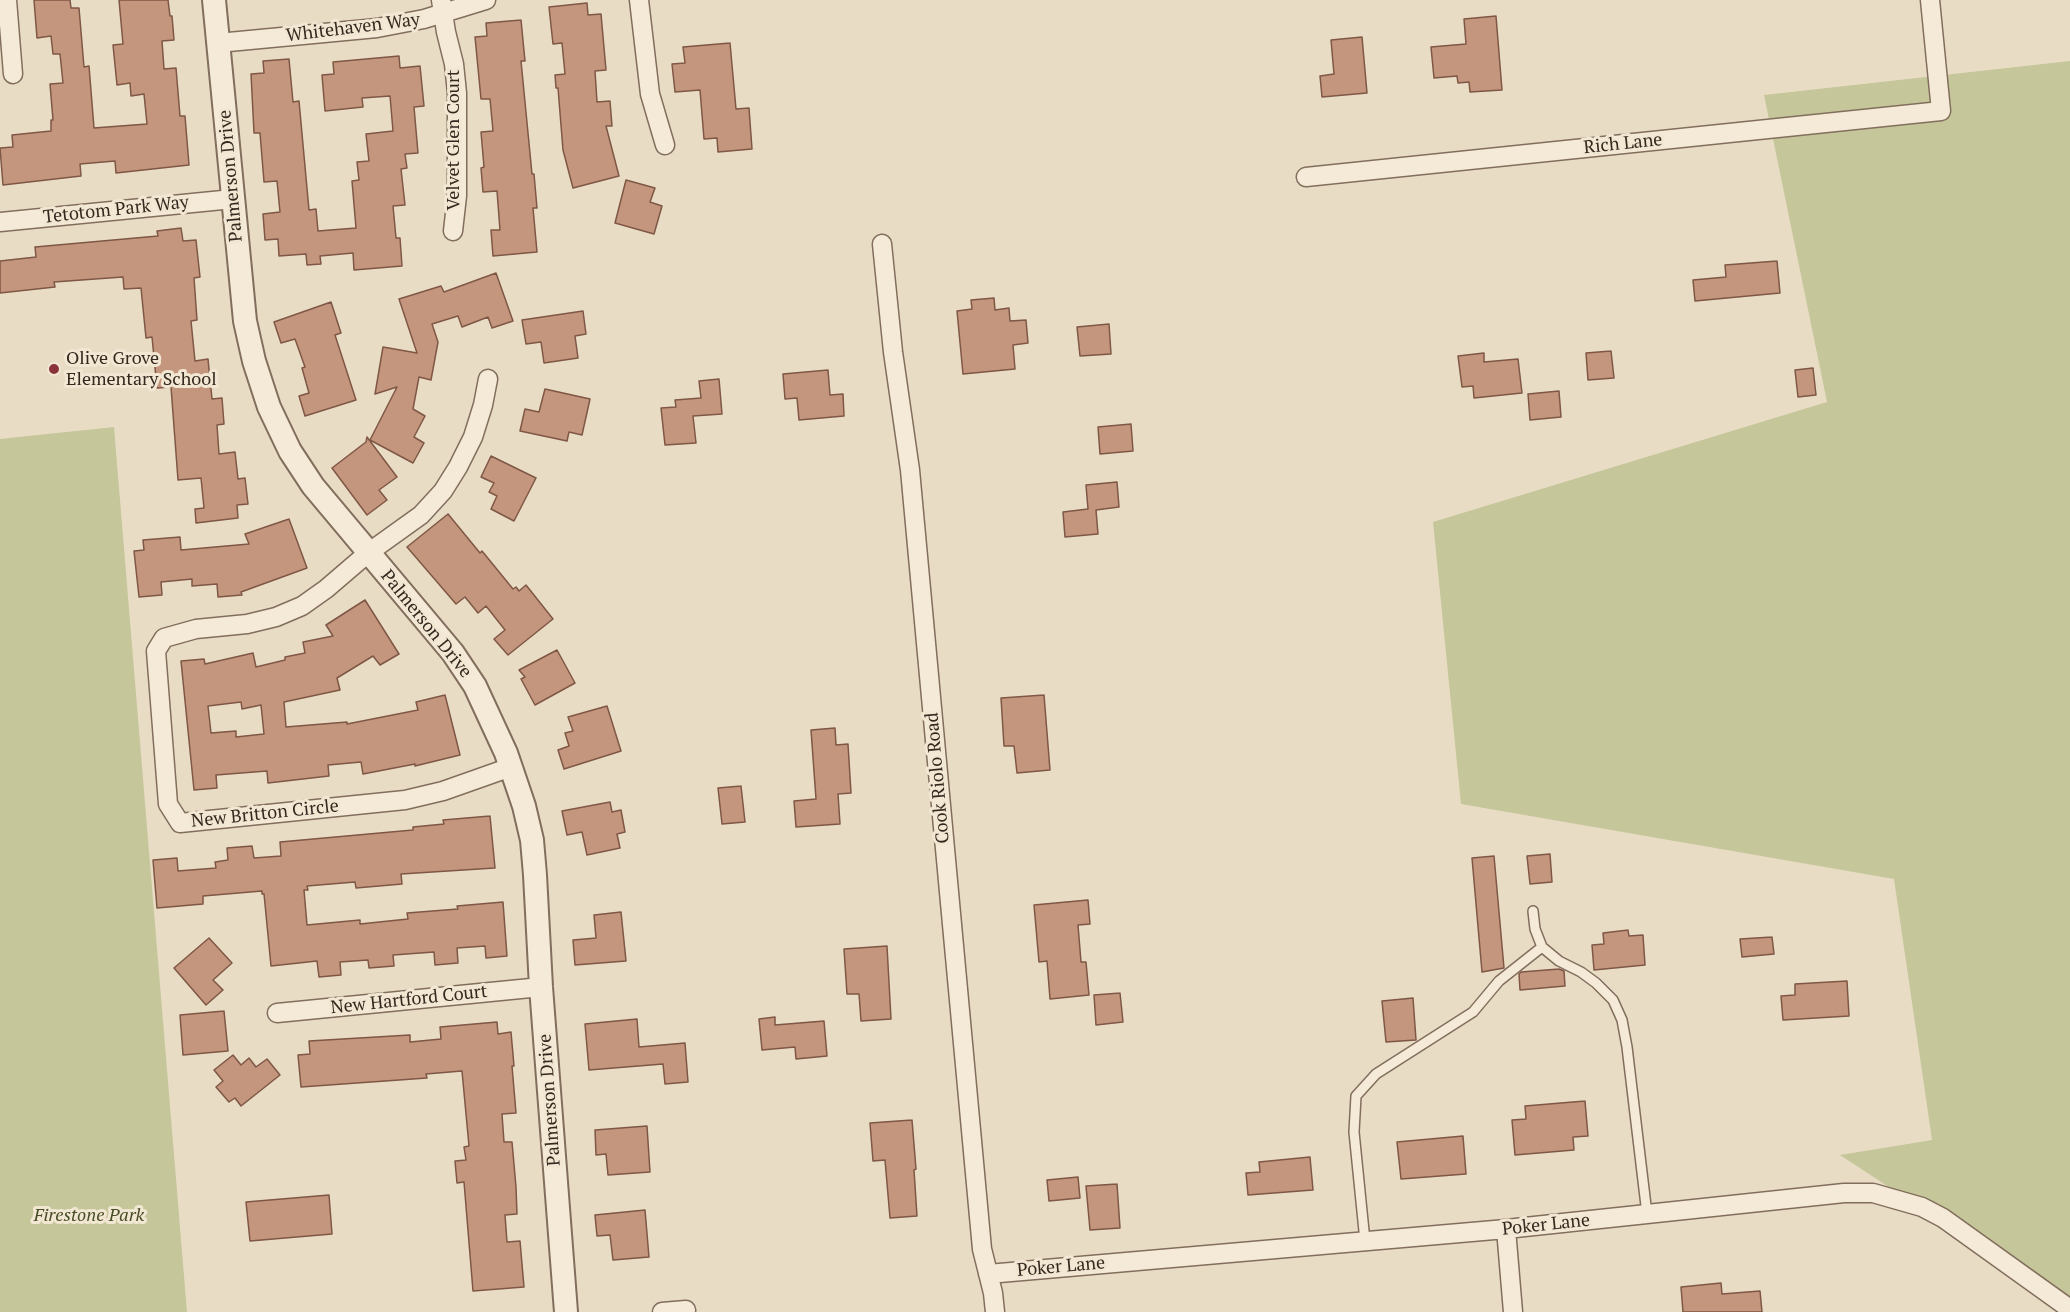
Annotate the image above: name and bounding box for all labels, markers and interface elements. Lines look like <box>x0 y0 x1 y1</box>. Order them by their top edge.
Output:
street label: Whitehaven Way <box>285 9 421 47</box>
street label: Velvet Glen Court <box>443 69 465 211</box>
street label: Palmerson Drive <box>214 109 248 243</box>
street label: Rich Lane <box>1583 129 1663 159</box>
street label: Tetotom Park Way <box>42 192 190 228</box>
place label: Olive Grove Elementary School <box>66 348 217 391</box>
marker: Olive Grove Elementary School <box>47 362 61 376</box>
street label: Palmerson Drive <box>376 566 476 682</box>
street label: Cook Riolo Road <box>922 712 954 844</box>
street label: New Britton Circle <box>190 796 340 832</box>
street label: New Hartford Court <box>330 981 488 1019</box>
street label: Palmerson Drive <box>535 1033 565 1167</box>
park label: Firestone Park <box>34 1205 144 1227</box>
street label: Poker Lane <box>1501 1210 1591 1240</box>
street label: Poker Lane <box>1016 1252 1106 1282</box>

